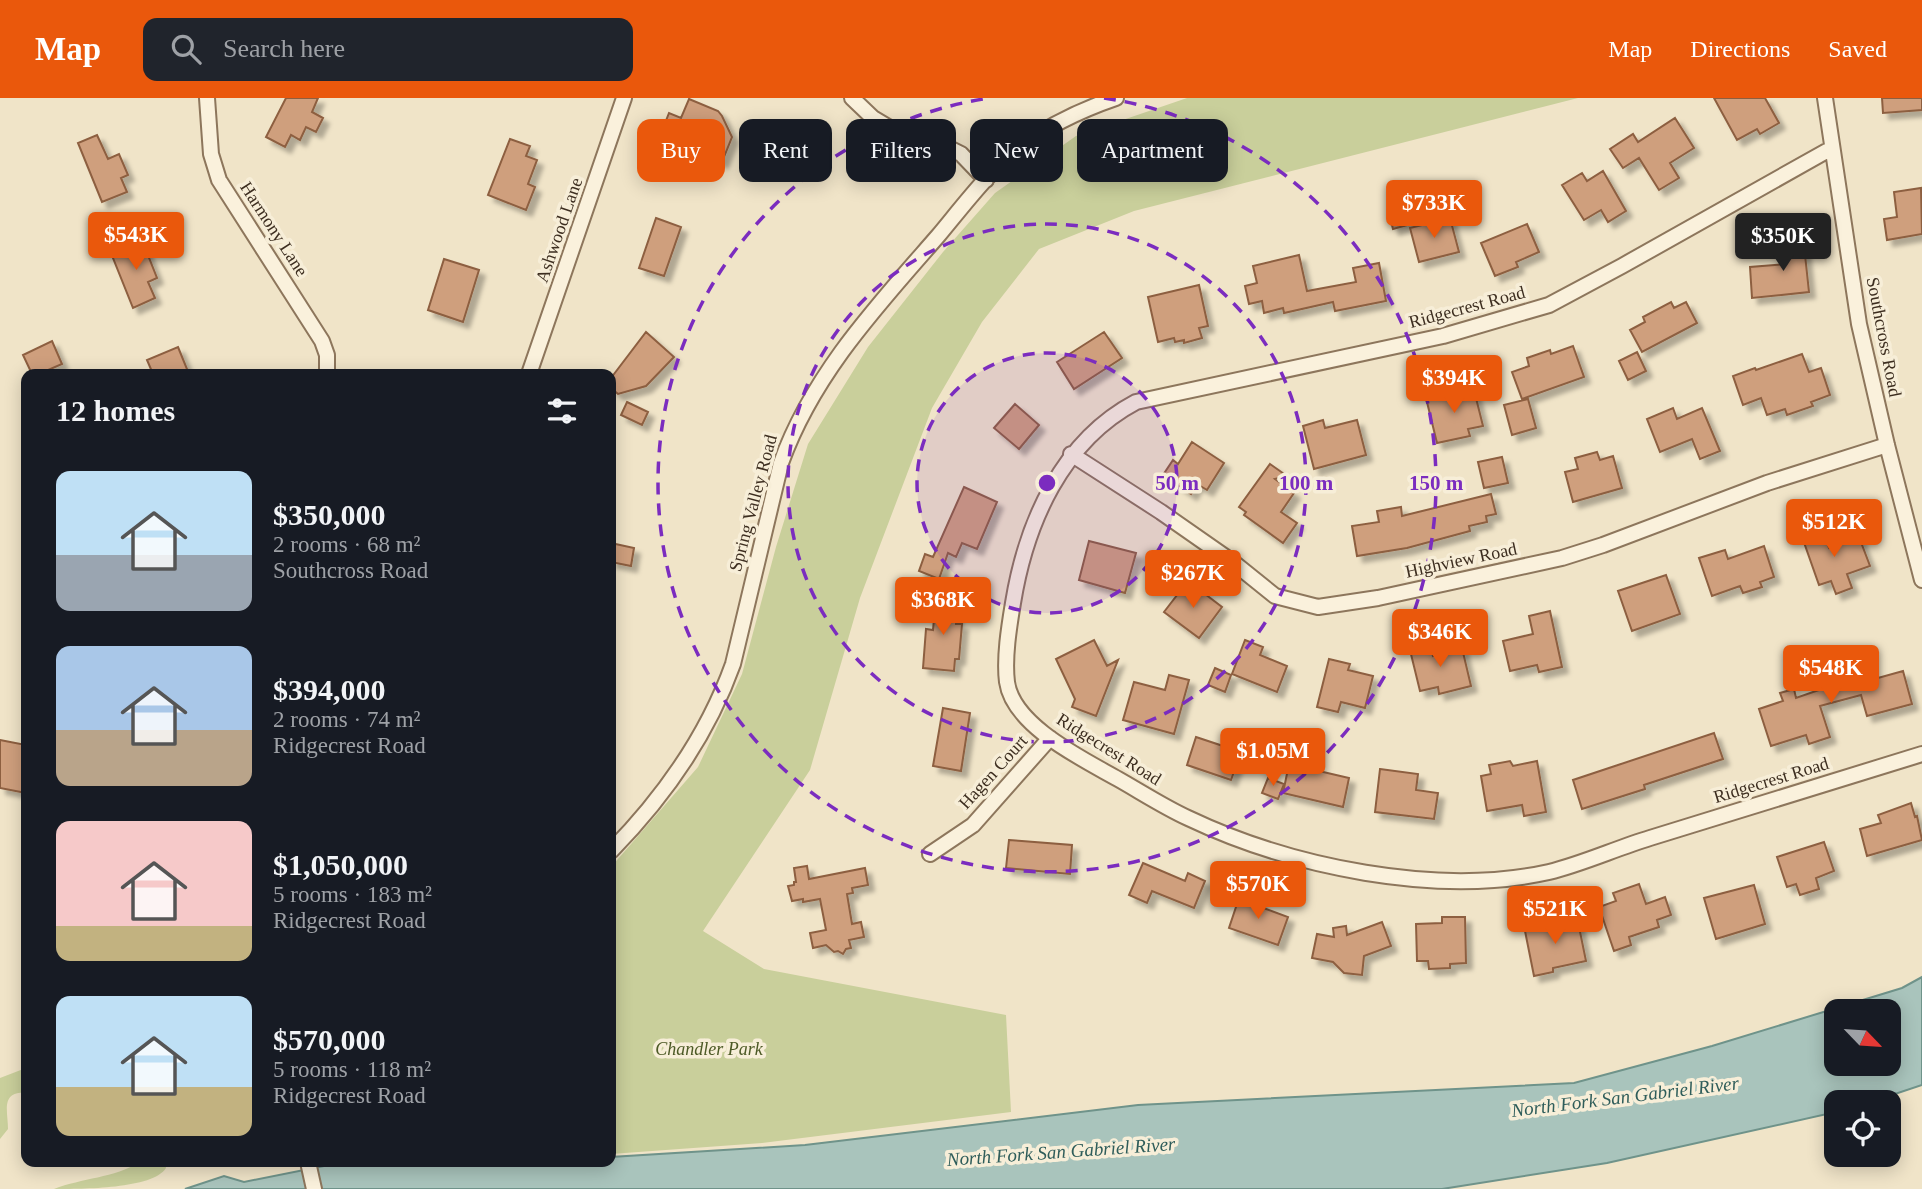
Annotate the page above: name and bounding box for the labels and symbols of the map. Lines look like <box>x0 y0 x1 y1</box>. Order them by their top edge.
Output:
street label: Ashwood Lane <box>532 175 586 285</box>
street label: Harmony Lane <box>236 178 312 280</box>
pin: $733K <box>1385 180 1483 240</box>
pin: $543K <box>87 212 185 272</box>
pin: $350K <box>1734 214 1832 273</box>
street label: Southcross Road <box>1863 275 1905 399</box>
street label: Ridgecrest Road <box>1407 282 1527 332</box>
pin: $394K <box>1405 356 1503 415</box>
street label: Spring Valley Road <box>725 432 781 574</box>
centre of rings <box>1035 471 1059 495</box>
text: 50 m <box>1155 471 1199 495</box>
text: 100 m <box>1279 471 1334 495</box>
text: 150 m <box>1409 471 1464 495</box>
pin: $512K <box>1785 500 1883 559</box>
street label: Highview Road <box>1403 538 1519 582</box>
pin: $267K <box>1144 550 1242 610</box>
pin: $368K <box>894 578 992 637</box>
pin: $346K <box>1391 610 1489 669</box>
pin: $548K <box>1782 646 1880 705</box>
street label: Ridgecrest Road <box>1053 709 1165 789</box>
pin: $1.05M <box>1216 728 1330 788</box>
street label: Hagen Court <box>955 731 1031 813</box>
street label: Ridgecrest Road <box>1711 753 1831 807</box>
pin: $570K <box>1209 862 1307 921</box>
pin: $521K <box>1506 886 1604 946</box>
north arrow <box>1824 999 1900 1076</box>
park label: Chandler Park <box>655 1039 764 1059</box>
water label: North Fork San Gabriel River <box>1509 1072 1741 1121</box>
water label: North Fork San Gabriel River <box>945 1133 1177 1170</box>

